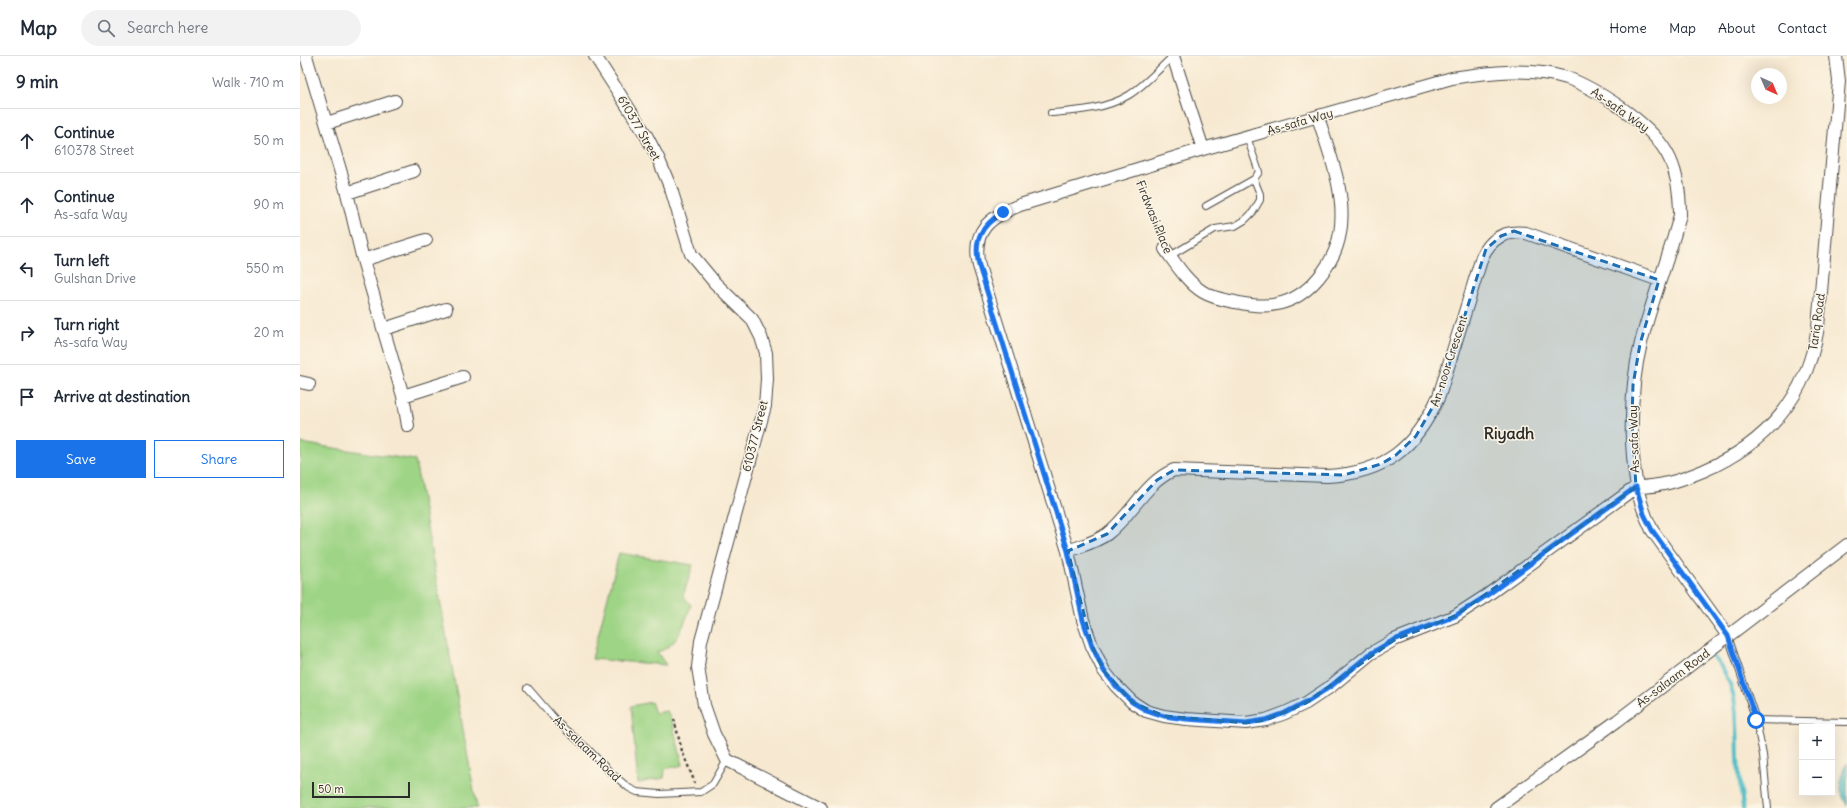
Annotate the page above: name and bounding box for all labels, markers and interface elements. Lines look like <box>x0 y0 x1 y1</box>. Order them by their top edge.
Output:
search box <box>81 10 361 46</box>
text: Map <box>20 16 57 40</box>
icon: search <box>95 17 117 39</box>
text: Search here <box>127 18 208 37</box>
text: Home <box>1609 19 1647 37</box>
text: Map <box>1669 19 1696 37</box>
text: About <box>1718 19 1756 37</box>
text: Contact <box>1778 19 1827 37</box>
north arrow <box>1751 68 1787 104</box>
text: 9 min <box>16 71 58 93</box>
text: Walk · 710 m <box>212 74 284 91</box>
street label: As-safa Way <box>1588 84 1652 135</box>
street label: 610377 Street <box>615 92 664 163</box>
street label: As-safa Way <box>1265 105 1335 138</box>
text: Continue <box>54 123 115 142</box>
icon: ahead <box>16 130 38 152</box>
text: 50 m <box>253 132 284 149</box>
text: 610378 Street <box>54 142 134 159</box>
street label: Firdwasi Place <box>1133 178 1176 256</box>
text: Continue <box>54 187 115 206</box>
icon: ahead <box>16 194 38 216</box>
text: 90 m <box>253 196 284 213</box>
route end <box>994 203 1012 221</box>
text: As-safa Way <box>54 206 128 223</box>
text: Turn left <box>54 251 109 270</box>
icon: left <box>16 258 38 280</box>
text: 550 m <box>246 260 284 277</box>
text: Gulshan Drive <box>54 270 136 287</box>
street label: Tariq Road <box>1805 292 1828 351</box>
street label: An-noor Crescent <box>1427 313 1470 408</box>
text: Turn right <box>54 315 119 334</box>
icon: right <box>16 322 38 344</box>
text: 20 m <box>254 324 284 341</box>
text: As-safa Way <box>54 334 128 351</box>
icon: arrive <box>16 386 38 408</box>
text: Arrive at destination <box>54 387 190 406</box>
street label: 610377 Street <box>738 399 771 473</box>
street label: As-safa Way <box>1625 405 1642 473</box>
district label: Riyadh <box>1484 423 1534 444</box>
button: Save <box>16 440 146 478</box>
button: Share <box>154 440 284 478</box>
street label: As-salaam Road <box>1633 645 1712 710</box>
route start <box>1747 711 1765 729</box>
street label: As-salaam Road <box>550 713 624 785</box>
map controls <box>1799 724 1835 796</box>
button: + <box>1799 724 1835 760</box>
button: − <box>1799 760 1835 796</box>
scale bar <box>312 780 410 799</box>
text: 50 m <box>318 782 344 796</box>

